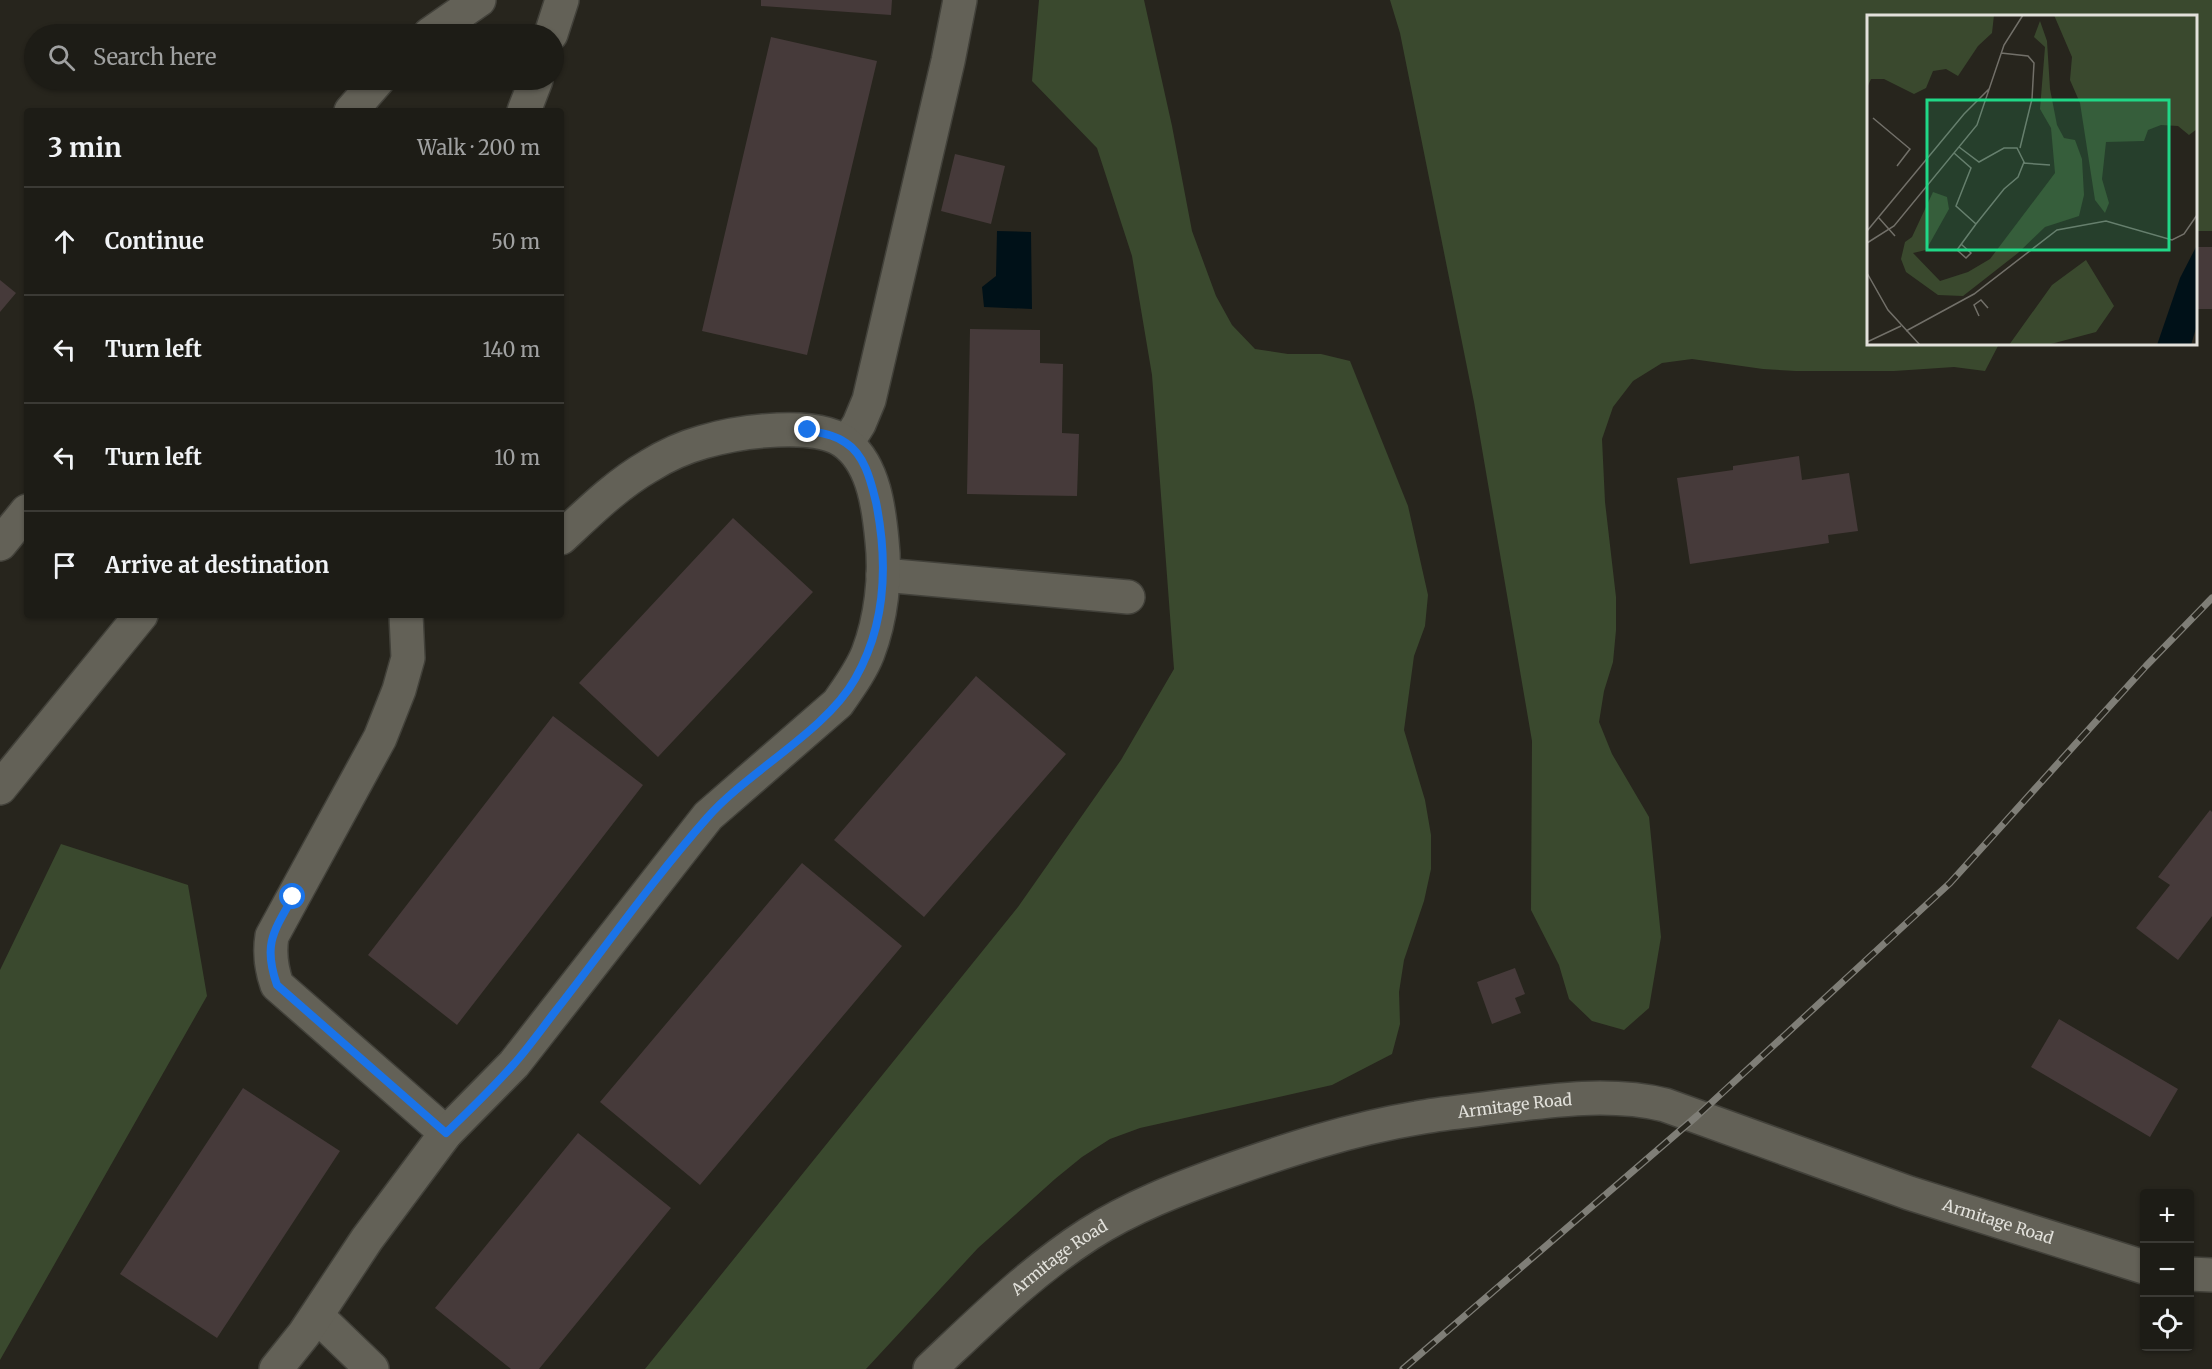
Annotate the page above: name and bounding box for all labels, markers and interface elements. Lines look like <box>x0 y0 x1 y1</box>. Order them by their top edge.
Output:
inset map <box>1867 15 2197 345</box>
search box <box>24 24 564 90</box>
icon: search <box>45 41 78 74</box>
text: Search here <box>93 43 216 71</box>
text: 3 min <box>48 131 122 164</box>
text: Walk · 200 m <box>417 135 540 160</box>
icon: ahead <box>48 225 81 258</box>
text: Continue <box>105 227 204 255</box>
text: 50 m <box>491 229 540 254</box>
icon: left <box>48 333 81 366</box>
text: Turn left <box>105 335 202 363</box>
text: 140 m <box>483 337 540 362</box>
route end <box>794 416 820 442</box>
icon: left <box>48 441 81 474</box>
text: Turn left <box>105 443 202 471</box>
text: 10 m <box>494 445 540 470</box>
icon: arrive <box>48 549 81 582</box>
text: Arrive at destination <box>105 551 329 579</box>
route start <box>279 883 305 909</box>
street label: Armitage Road <box>1456 1089 1573 1122</box>
map controls <box>2140 1189 2194 1351</box>
button: + <box>2140 1189 2194 1243</box>
street label: Armitage Road <box>1939 1194 2056 1248</box>
street label: Armitage Road <box>1006 1215 1111 1300</box>
button: − <box>2140 1243 2194 1297</box>
button: locate <box>2140 1297 2194 1351</box>

